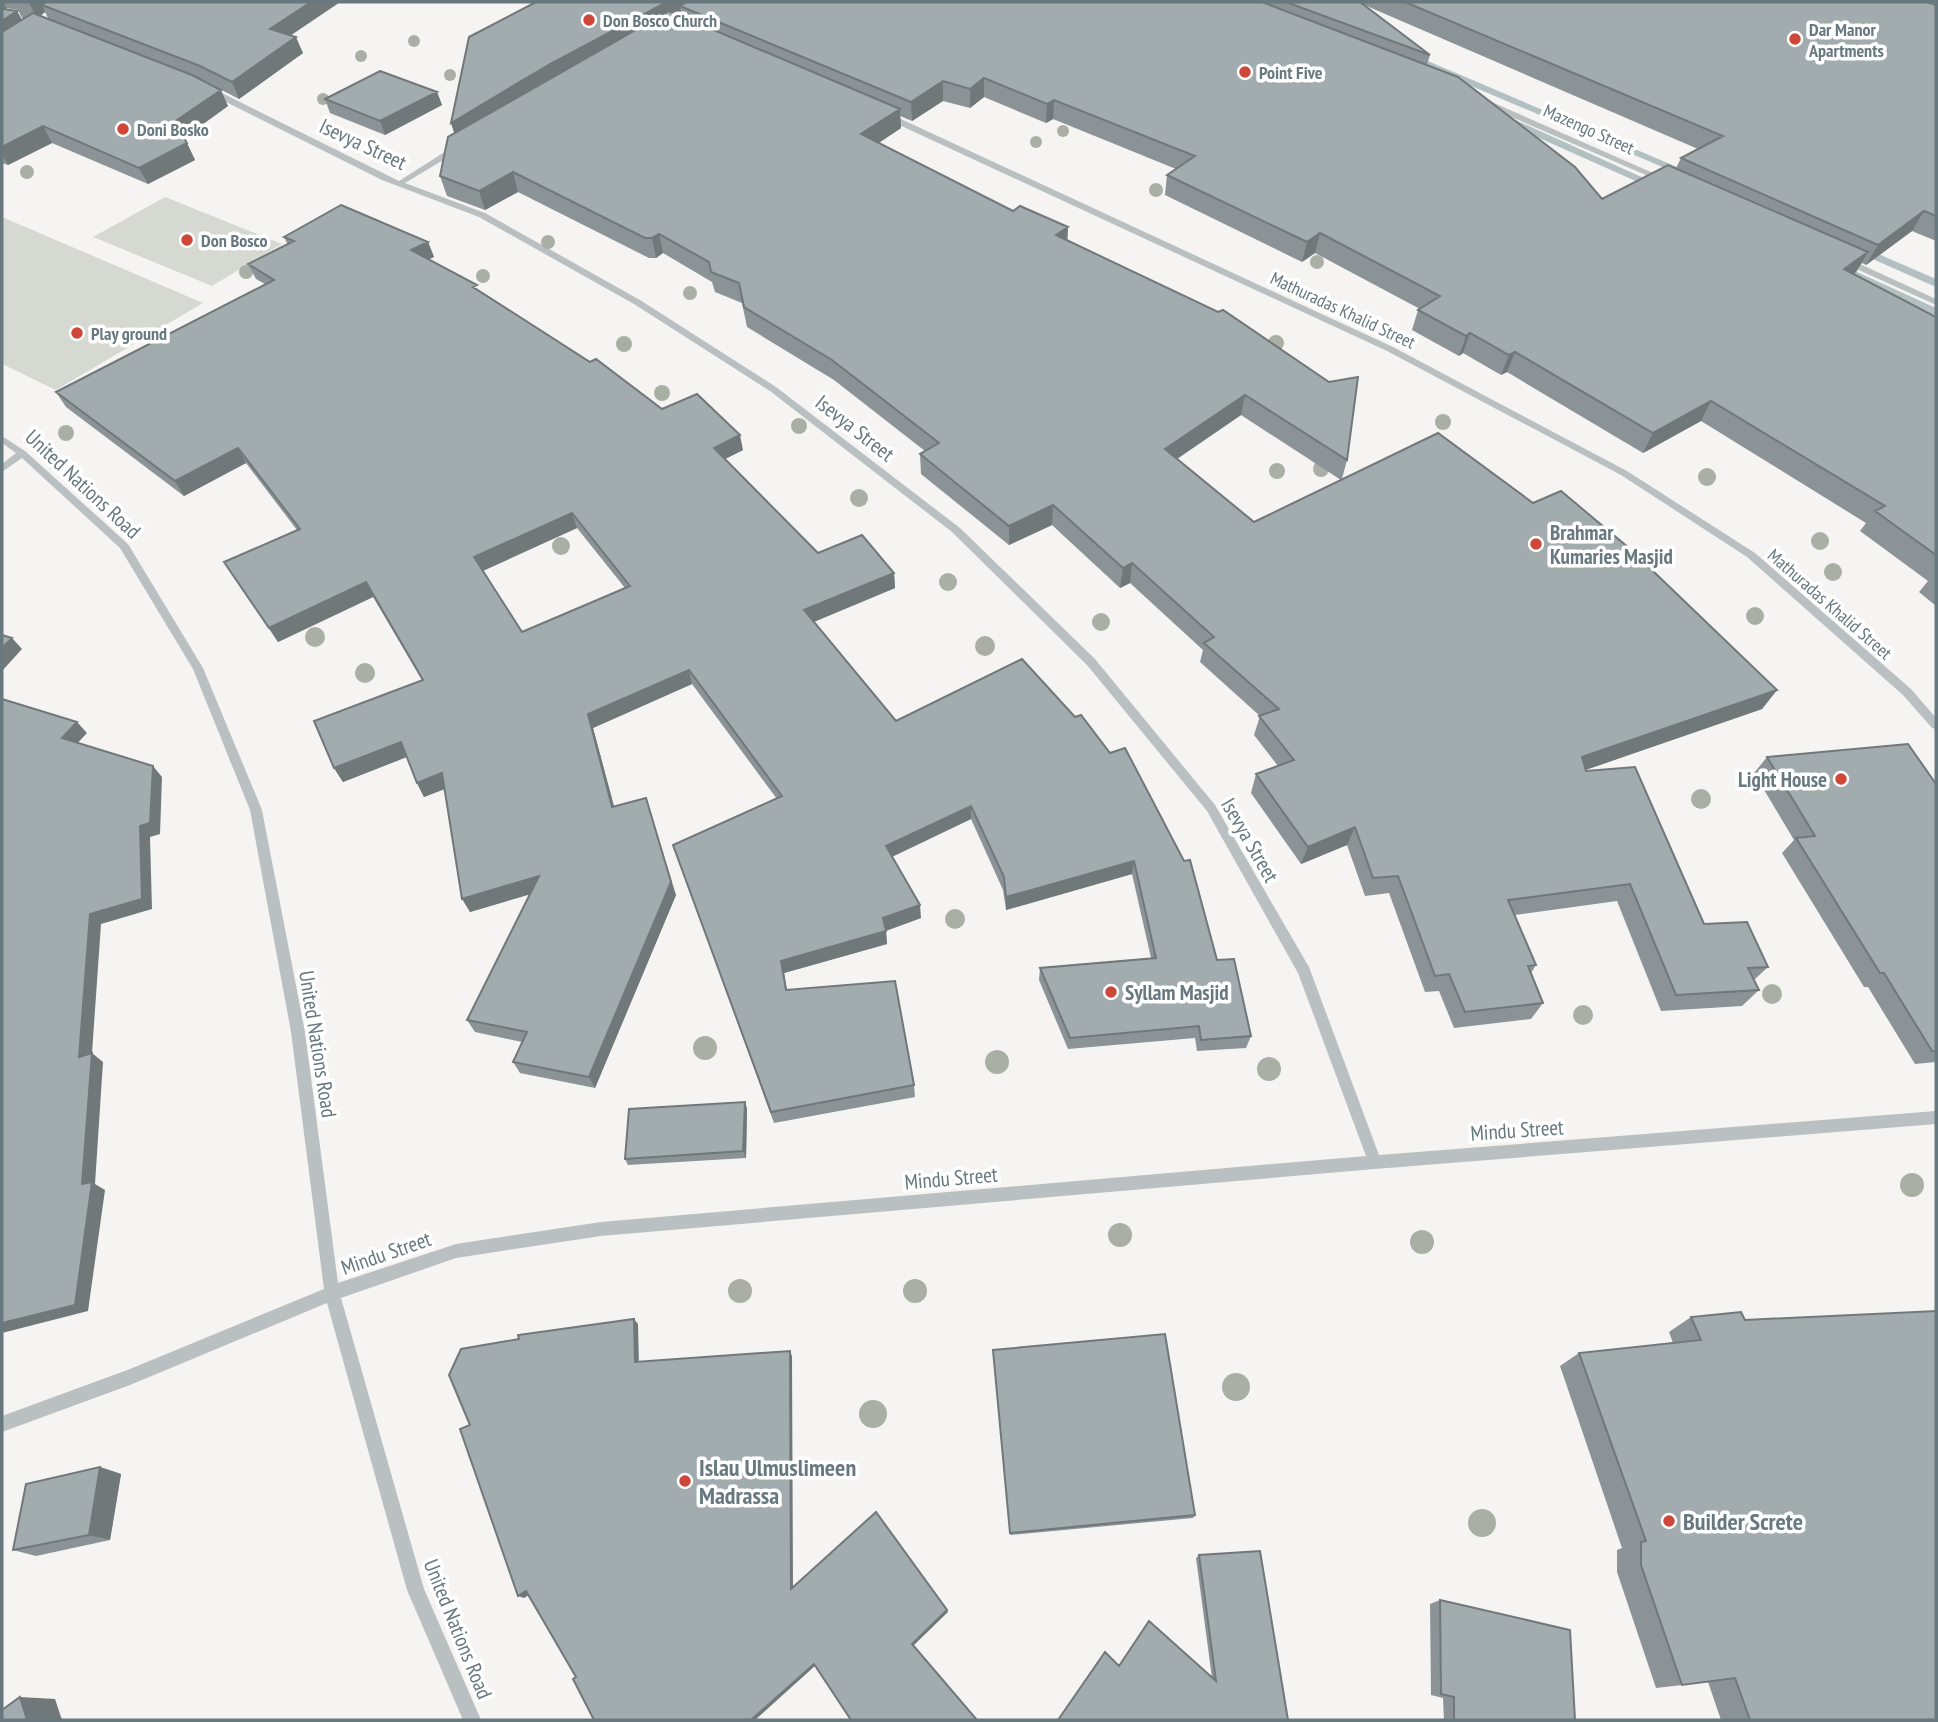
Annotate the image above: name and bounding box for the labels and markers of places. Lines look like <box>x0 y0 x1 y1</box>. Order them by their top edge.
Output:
place label: Don Bosco Church <box>603 9 717 32</box>
marker: Don Bosco Church <box>581 12 597 28</box>
place label: Dar Manor Apartments <box>1808 18 1884 62</box>
marker: Dar Manor Apartments <box>1787 31 1803 47</box>
place label: Point Five <box>1259 61 1323 84</box>
marker: Point Five <box>1237 64 1253 80</box>
place label: Doni Bosko <box>137 118 209 141</box>
marker: Doni Bosko <box>115 121 131 137</box>
place label: Don Bosco <box>201 229 268 252</box>
marker: Don Bosco <box>179 232 195 248</box>
place label: Play ground <box>91 322 167 345</box>
marker: Play ground <box>69 325 85 341</box>
place label: Brahmar Kumaries Masjid <box>1550 519 1673 570</box>
marker: Brahmar Kumaries Masjid <box>1528 536 1544 552</box>
place label: Light House <box>1738 766 1827 793</box>
marker: Light House <box>1833 771 1849 787</box>
place label: Syllam Masjid <box>1125 979 1229 1006</box>
marker: Syllam Masjid <box>1103 984 1119 1000</box>
place label: Islau Ulmuslimeen Madrassa <box>699 1452 856 1511</box>
marker: Islau Ulmuslimeen Madrassa <box>677 1473 693 1489</box>
place label: Builder Screte <box>1683 1506 1803 1537</box>
marker: Builder Screte <box>1661 1513 1677 1529</box>

